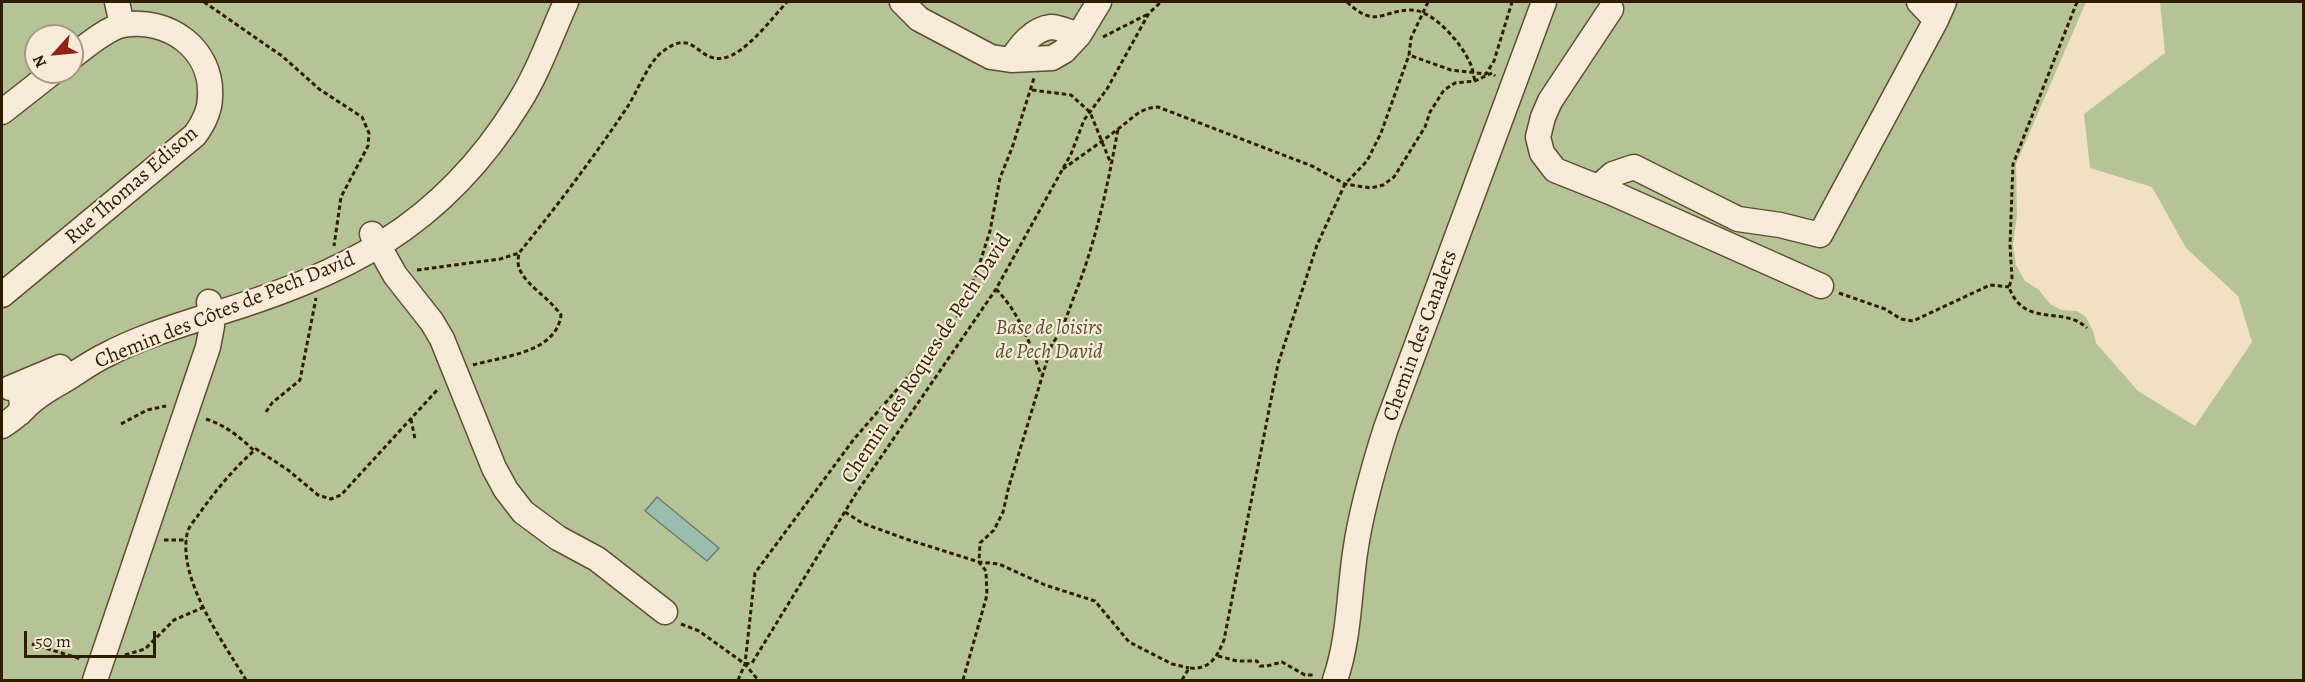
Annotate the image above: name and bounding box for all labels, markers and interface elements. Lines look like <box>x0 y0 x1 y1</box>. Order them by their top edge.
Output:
north arrow <box>24 24 84 84</box>
text: N <box>27 51 52 71</box>
street label: Rue Thomas Edison <box>60 121 204 251</box>
street label: Chemin des Roques de Pech David <box>837 229 1017 489</box>
street label: Chemin des Côtes de Pech David <box>91 247 359 375</box>
street label: Chemin des Canalets <box>1378 247 1464 425</box>
park label: Base de loisirs de Pech David <box>995 316 1103 366</box>
scale bar <box>27 619 159 657</box>
text: 50 m <box>35 629 71 653</box>

